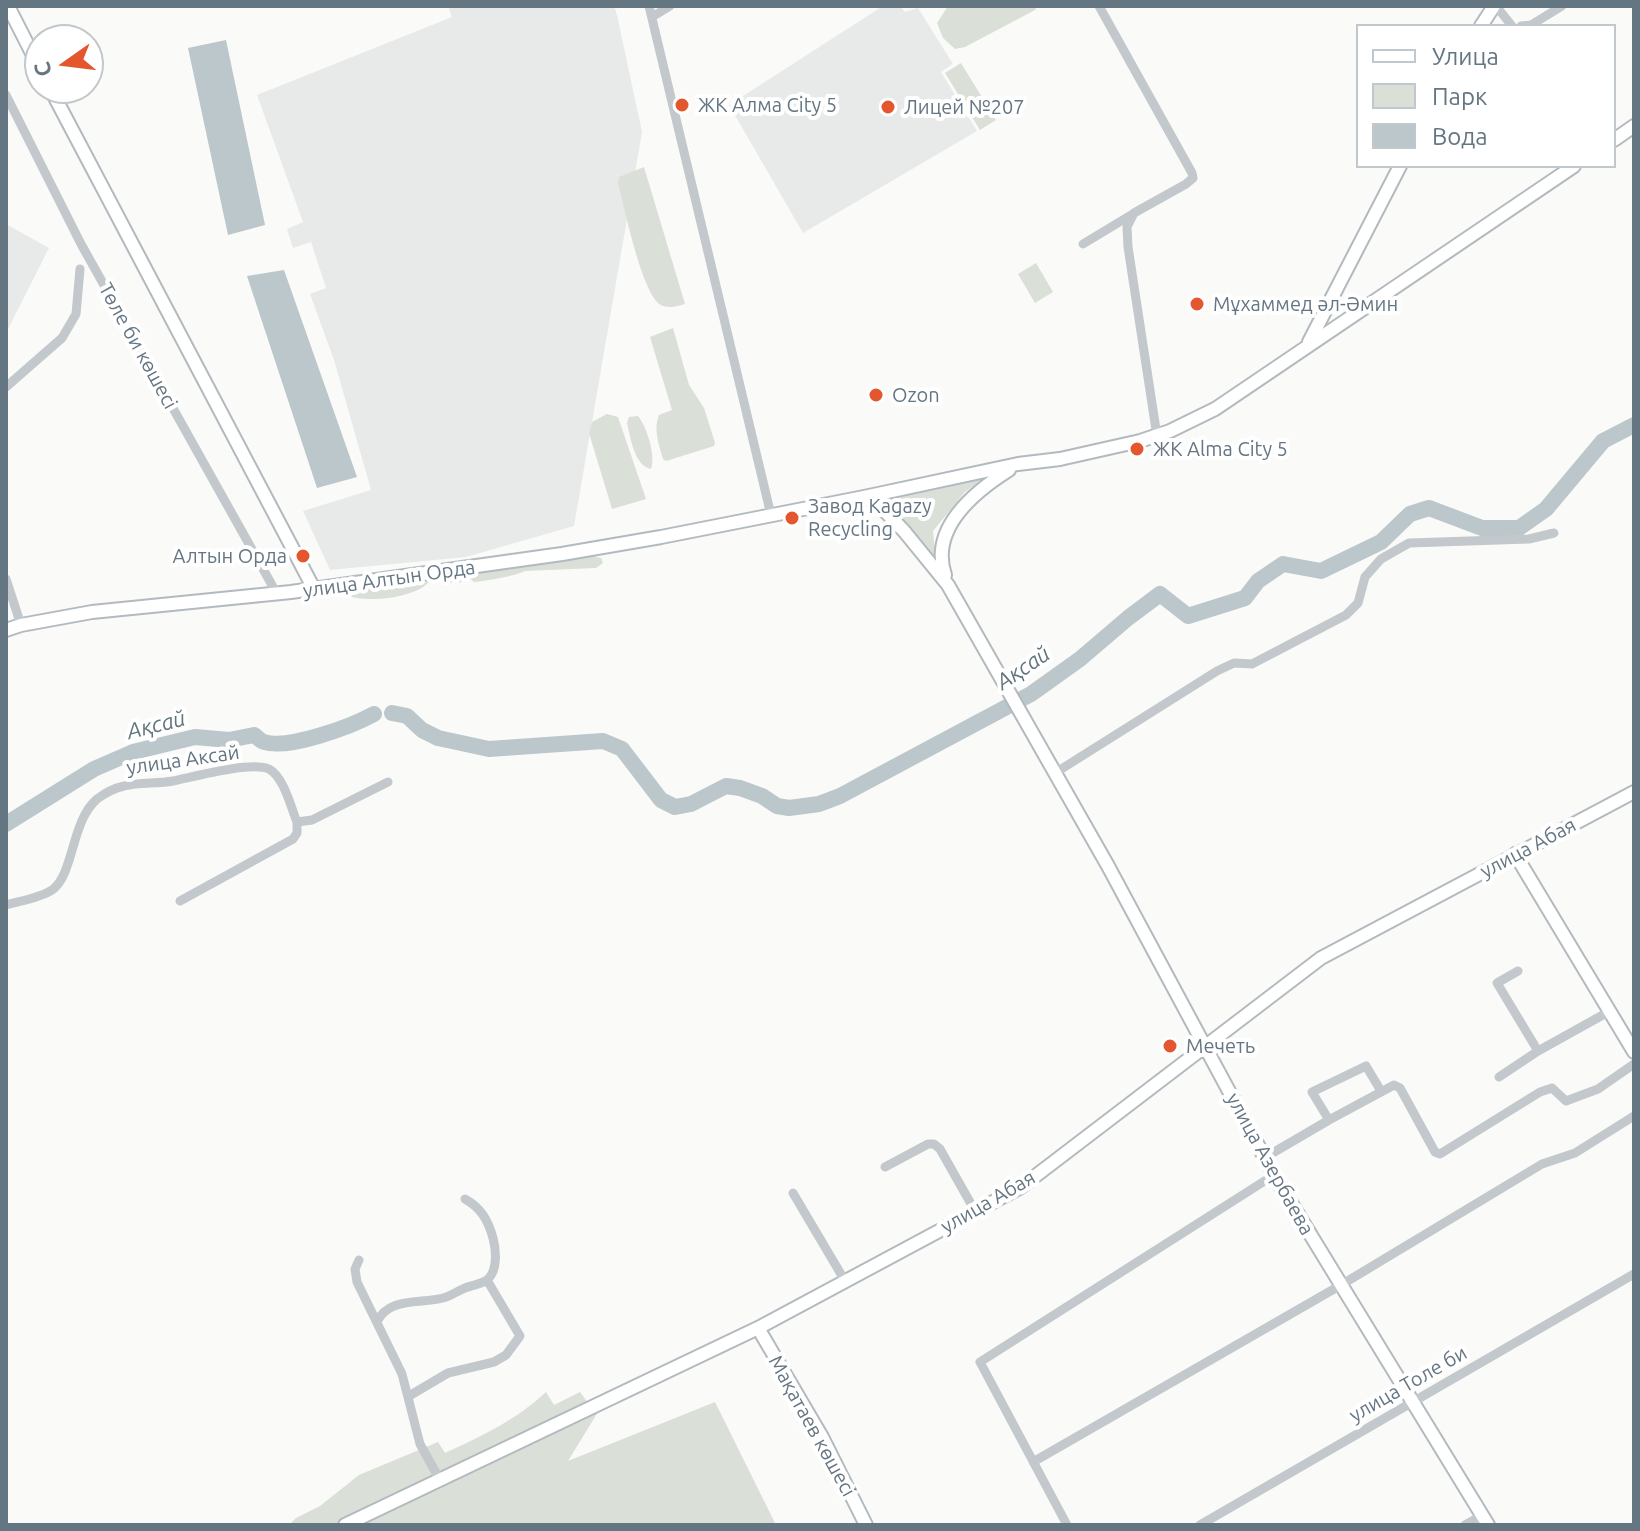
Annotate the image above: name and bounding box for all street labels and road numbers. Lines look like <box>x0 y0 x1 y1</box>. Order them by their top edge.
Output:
street label: Төле би көшесі <box>93 279 183 413</box>
street label: улица Алтын Орда <box>301 555 477 603</box>
street label: улица Аксай <box>125 740 241 780</box>
street label: улица Абая <box>1476 813 1580 883</box>
street label: улица Азербаева <box>1221 1089 1319 1239</box>
street label: улица Абая <box>937 1165 1039 1239</box>
street label: улица Толе би <box>1345 1341 1471 1427</box>
street label: Мақатаев көшесі <box>763 1351 861 1501</box>

